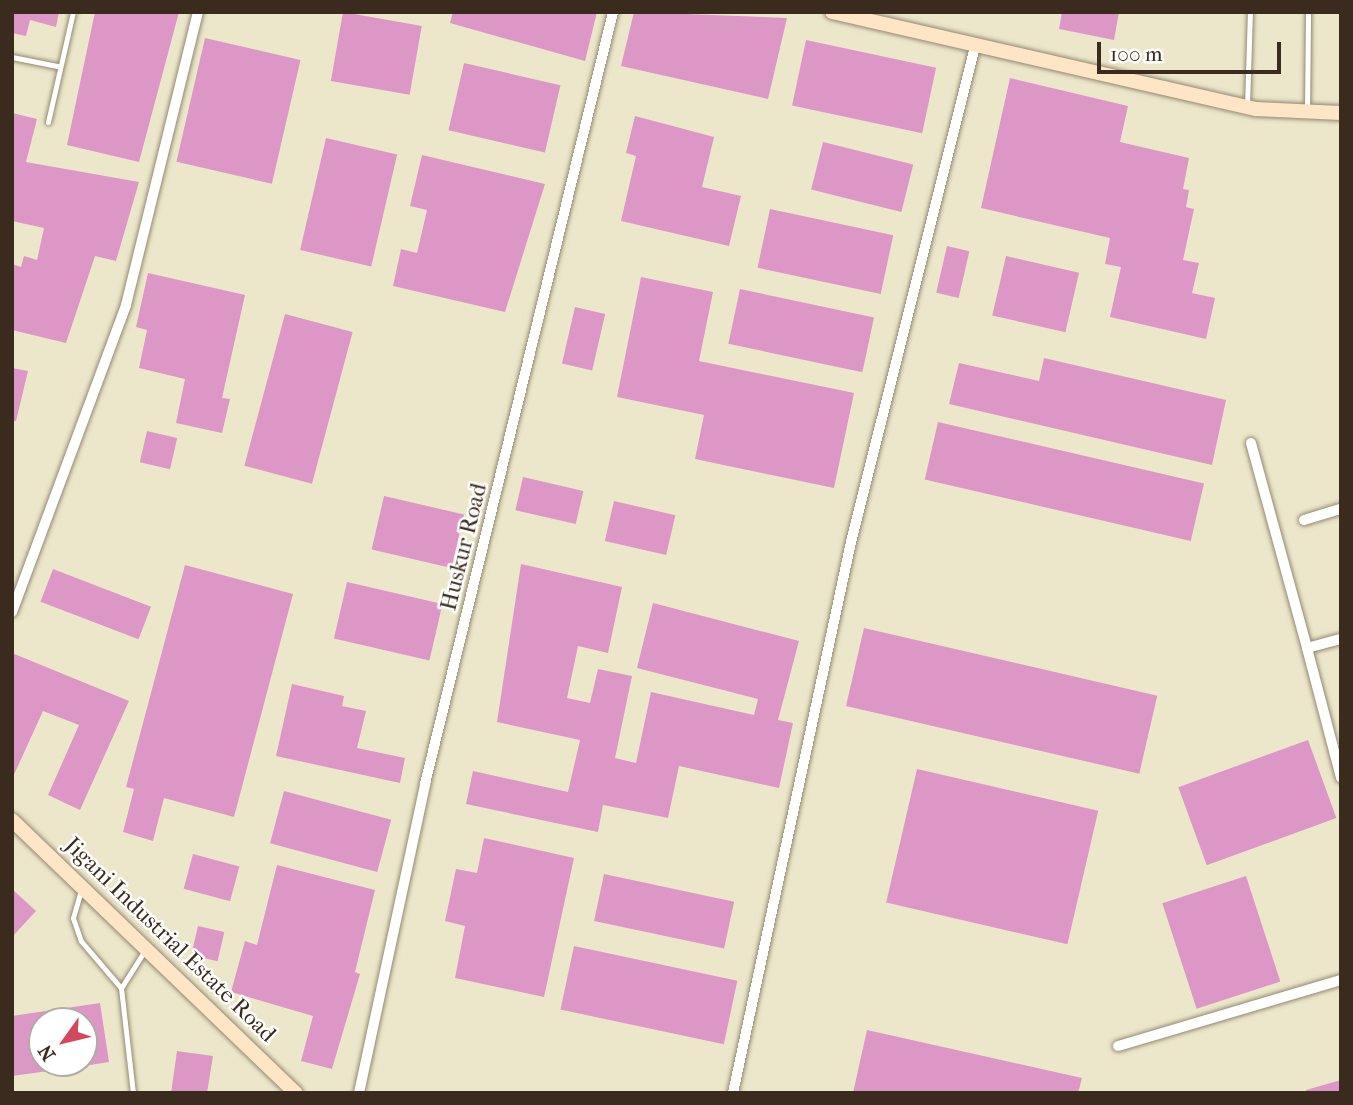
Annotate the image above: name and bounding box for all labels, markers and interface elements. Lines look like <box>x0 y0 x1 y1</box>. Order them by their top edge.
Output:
scale bar <box>1101 28 1285 72</box>
text: 100 m <box>1110 42 1163 66</box>
street label: Huskur Road <box>435 480 493 614</box>
street label: Jigani Industrial Estate Road <box>59 832 281 1048</box>
north arrow <box>28 1007 98 1077</box>
text: N <box>34 1041 60 1065</box>

